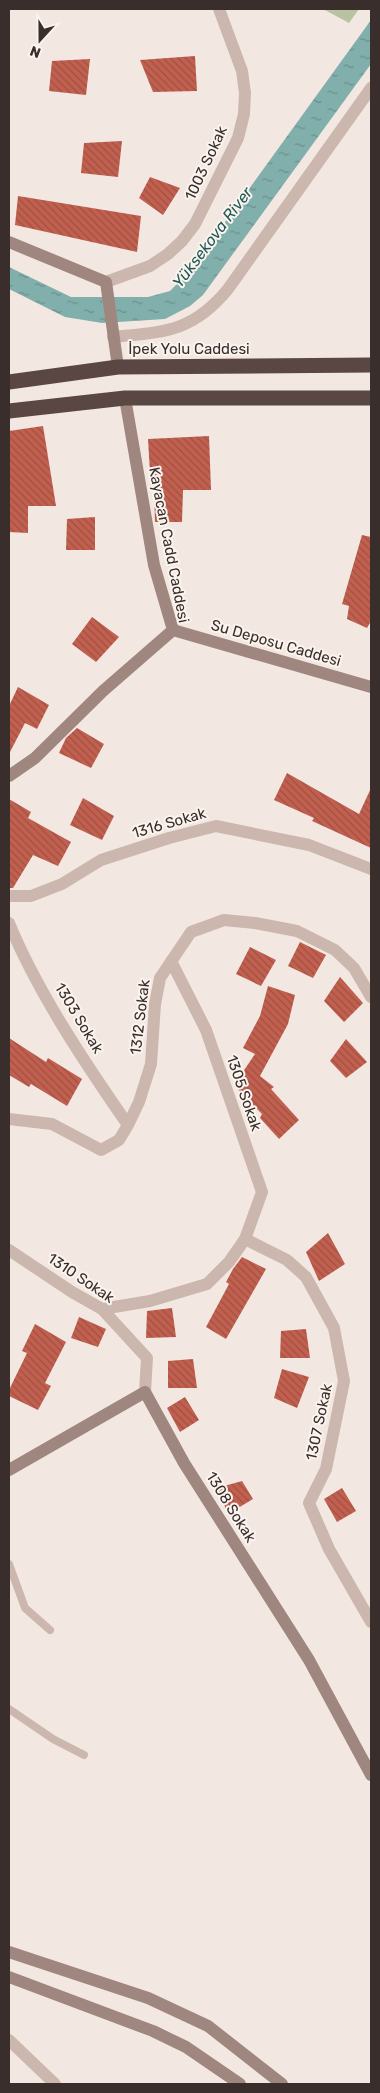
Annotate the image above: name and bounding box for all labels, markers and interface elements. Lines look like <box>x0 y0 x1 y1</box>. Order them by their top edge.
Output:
north arrow <box>15 15 65 65</box>
text: N <box>28 42 43 61</box>
street label: 1003 Sokak <box>181 123 231 203</box>
water label: Yüksekova River <box>168 183 257 291</box>
street label: İpek Yolu Caddesi <box>128 340 250 358</box>
street label: Kayacan Cadd Caddesi <box>145 466 193 624</box>
street label: Su Deposu Caddesi <box>209 616 343 670</box>
street label: 1316 Sokak <box>130 804 208 842</box>
street label: 1312 Sokak <box>126 978 154 1056</box>
street label: 1303 Sokak <box>51 979 107 1057</box>
street label: 1305 Sokak <box>223 1053 265 1134</box>
street label: 1310 Sokak <box>44 1249 118 1307</box>
street label: 1307 Sokak <box>302 1382 336 1462</box>
street label: 1308 Sokak <box>202 1468 260 1546</box>

